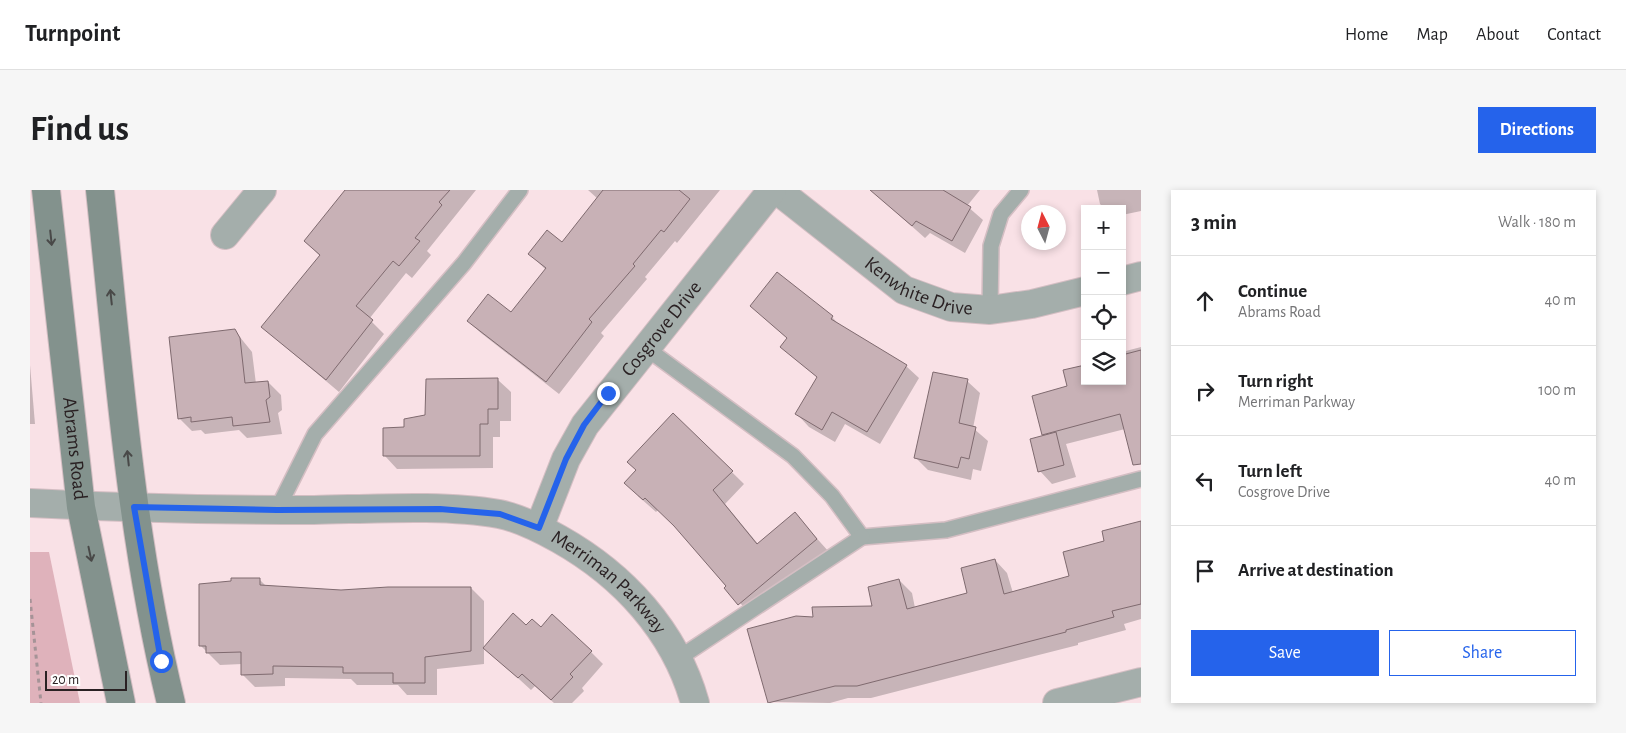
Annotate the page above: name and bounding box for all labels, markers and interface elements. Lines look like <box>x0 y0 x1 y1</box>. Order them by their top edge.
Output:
text: Turnpoint <box>25 22 120 46</box>
text: Home <box>1345 26 1388 44</box>
text: Map <box>1416 26 1448 44</box>
text: About <box>1476 26 1519 44</box>
text: Contact <box>1547 26 1601 44</box>
button: Directions <box>1478 107 1596 153</box>
text: Find us <box>30 112 129 147</box>
north arrow <box>1021 205 1066 250</box>
map controls <box>1081 205 1126 385</box>
button: + <box>1081 205 1126 250</box>
text: 3 min <box>1191 212 1237 233</box>
text: Walk · 180 m <box>1498 214 1576 230</box>
one-way arrow <box>46 230 56 246</box>
button: − <box>1081 250 1126 295</box>
street label: Kenwhite Drive <box>861 253 973 319</box>
street label: Cosgrove Drive <box>618 277 705 380</box>
text: Continue <box>1238 282 1307 301</box>
icon: ahead <box>1191 287 1219 315</box>
one-way arrow <box>106 289 116 305</box>
text: 40 m <box>1544 292 1576 308</box>
button: locate <box>1081 295 1126 340</box>
text: Abrams Road <box>1238 304 1321 320</box>
button: layers <box>1081 340 1126 385</box>
text: Turn right <box>1238 372 1313 391</box>
icon: right <box>1191 377 1219 405</box>
route end <box>597 382 620 405</box>
text: 100 m <box>1538 382 1576 398</box>
text: Merriman Parkway <box>1238 394 1355 410</box>
street label: Abrams Road <box>59 396 90 501</box>
one-way arrow <box>123 450 133 466</box>
text: Turn left <box>1238 462 1302 481</box>
icon: left <box>1191 467 1219 495</box>
text: 40 m <box>1544 472 1576 488</box>
text: Cosgrove Drive <box>1238 484 1330 500</box>
street label: Merriman Parkway <box>548 527 670 638</box>
one-way arrow <box>86 546 96 562</box>
icon: arrive <box>1191 557 1219 585</box>
text: Arrive at destination <box>1238 561 1394 580</box>
button: Save <box>1191 630 1379 676</box>
button: Share <box>1389 630 1576 676</box>
route start <box>150 650 173 673</box>
scale bar <box>45 668 128 691</box>
text: 20 m <box>52 673 79 687</box>

